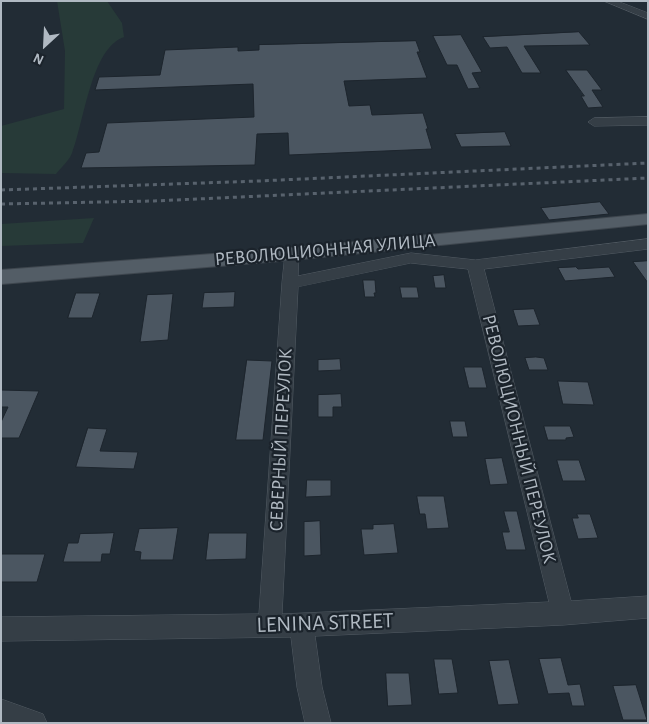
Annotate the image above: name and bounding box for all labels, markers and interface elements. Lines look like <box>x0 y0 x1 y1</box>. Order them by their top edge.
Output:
north arrow <box>20 20 70 70</box>
text: N <box>31 50 46 67</box>
street label: РЕВОЛЮЦИОННАЯ УЛИЦА <box>214 229 436 271</box>
street label: РЕВОЛЮЦИОННЫЙ ПЕРЕУЛОК <box>477 312 561 566</box>
street label: СЕВЕРНЫЙ ПЕРЕУЛОК <box>265 348 297 532</box>
street label: LENINA STREET <box>256 607 394 639</box>

